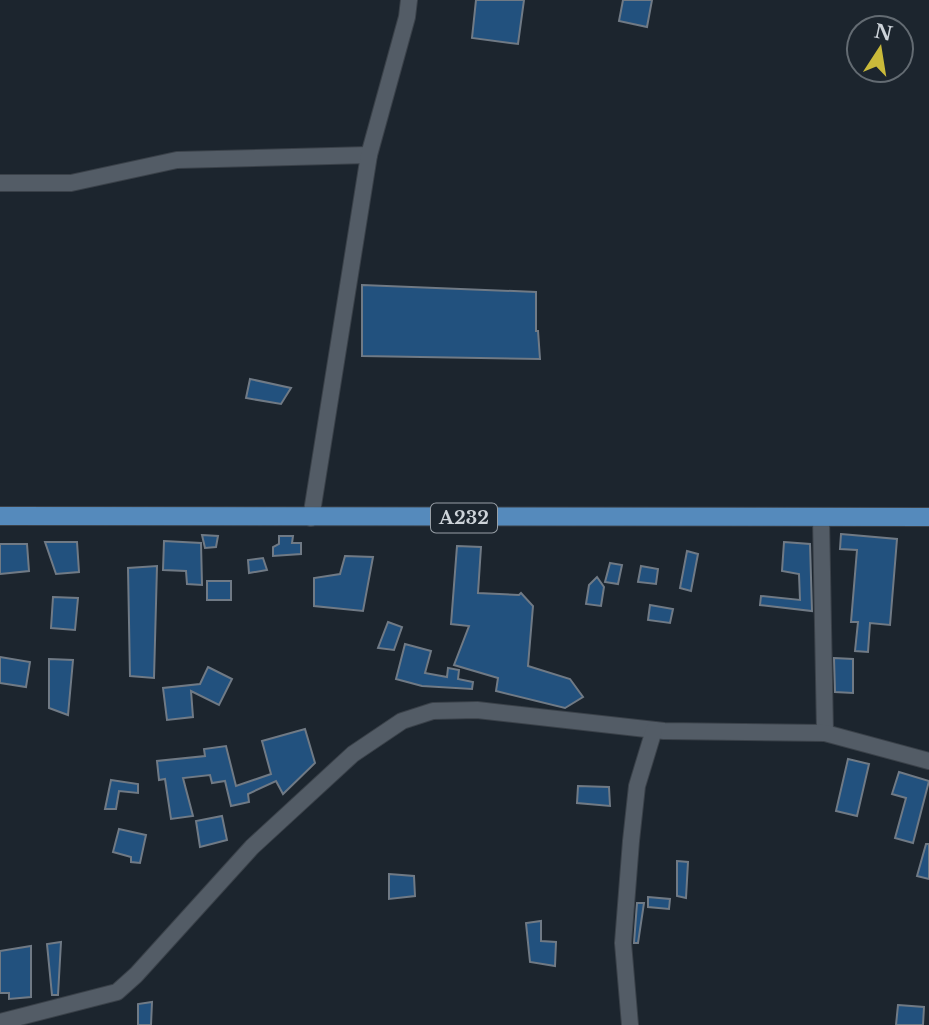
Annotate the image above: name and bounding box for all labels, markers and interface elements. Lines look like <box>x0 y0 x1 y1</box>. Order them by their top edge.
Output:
north arrow <box>845 14 915 84</box>
text: N <box>872 20 895 46</box>
road number: A232 <box>431 504 497 532</box>

